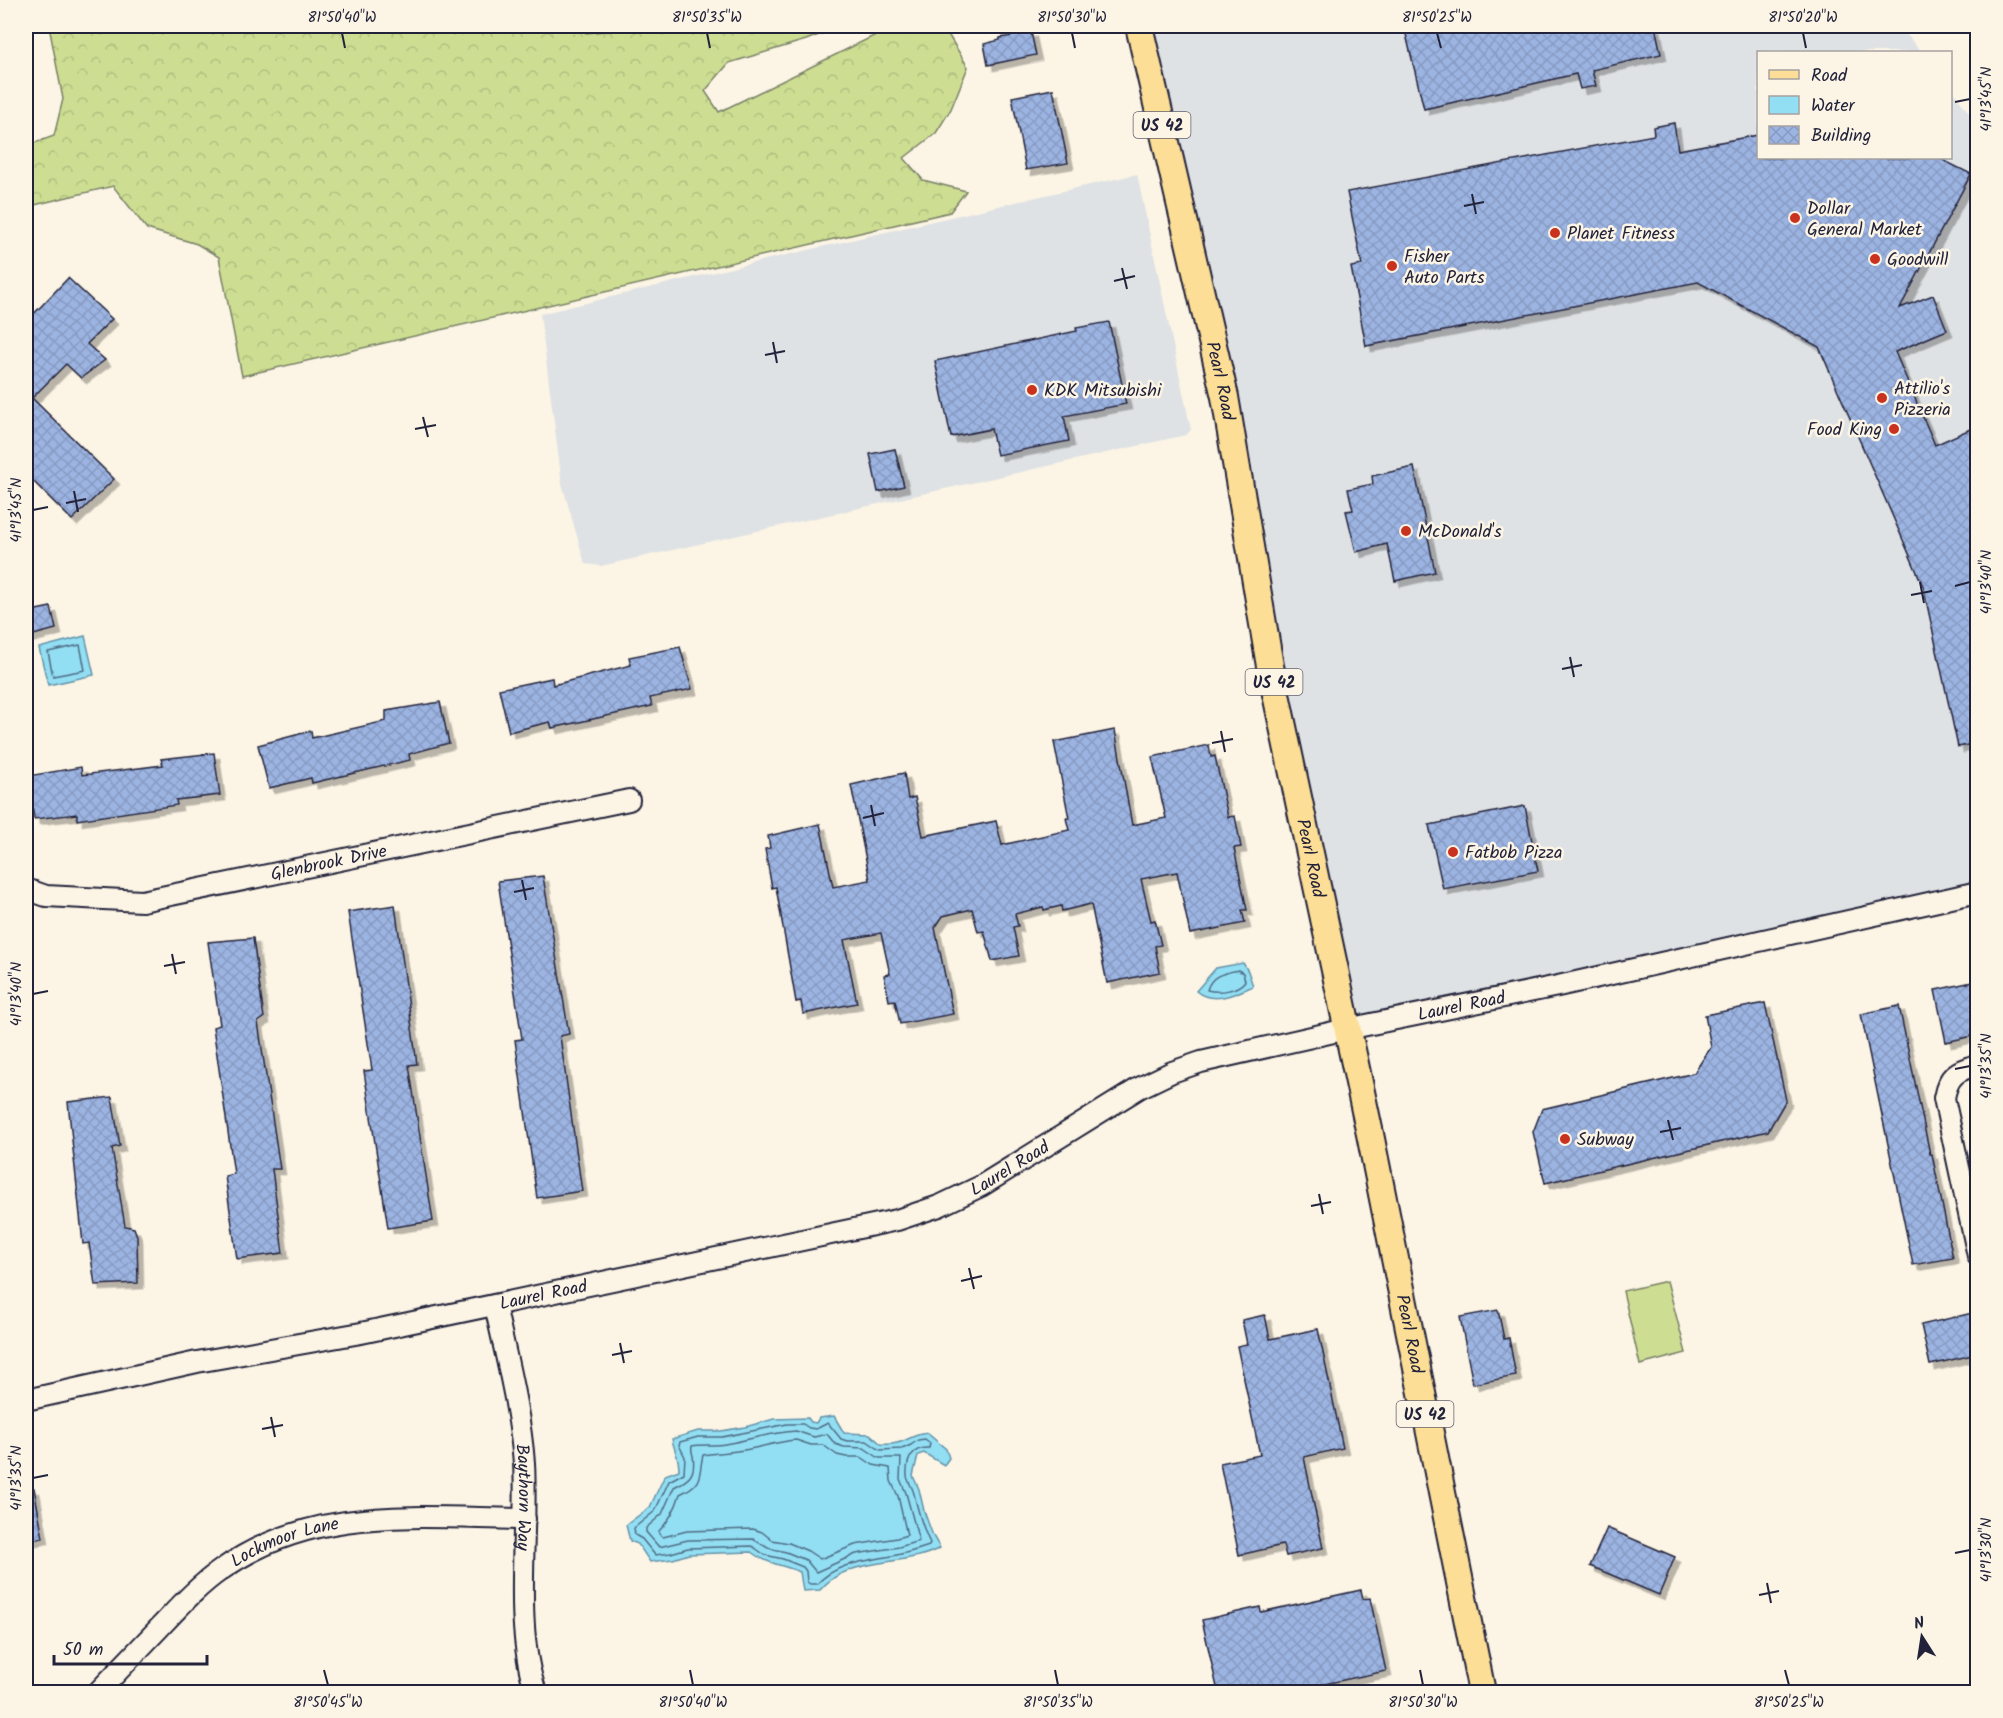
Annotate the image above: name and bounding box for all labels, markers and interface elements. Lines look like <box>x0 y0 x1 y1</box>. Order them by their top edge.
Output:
text: 81°50'40"W <box>307 6 377 30</box>
text: 81°50'35"W <box>672 6 742 30</box>
text: 81°50'30"W <box>1037 6 1107 30</box>
text: 81°50'25"W <box>1402 6 1472 30</box>
text: 81°50'20"W <box>1768 6 1838 30</box>
legend <box>1757 51 1952 159</box>
text: Road <box>1811 62 1848 91</box>
text: 41°13'45"N <box>1975 67 1999 131</box>
text: Water <box>1811 92 1856 121</box>
road number: US 42 <box>1134 112 1190 138</box>
text: Building <box>1811 122 1871 151</box>
place label: Dollar General Market <box>1807 195 1923 245</box>
marker: Dollar General Market <box>1788 211 1802 225</box>
place label: Planet Fitness <box>1567 220 1676 249</box>
marker: Planet Fitness <box>1548 226 1562 240</box>
place label: Fisher Auto Parts <box>1404 243 1485 293</box>
place label: Goodwill <box>1887 246 1949 275</box>
marker: Goodwill <box>1868 252 1882 266</box>
marker: Fisher Auto Parts <box>1385 259 1399 273</box>
street label: Pearl Road <box>1197 339 1242 424</box>
place label: Attilio's Pizzeria <box>1894 375 1951 425</box>
place label: KDK Mitsubishi <box>1044 377 1162 406</box>
marker: KDK Mitsubishi <box>1025 383 1039 397</box>
marker: Attilio's Pizzeria <box>1875 391 1889 405</box>
place label: Food King <box>1807 416 1882 445</box>
marker: Food King <box>1887 422 1901 436</box>
text: 41°13'45"N <box>5 478 29 542</box>
place label: McDonald's <box>1418 518 1502 547</box>
marker: McDonald's <box>1399 524 1413 538</box>
text: 41°13'40"N <box>1975 550 1999 614</box>
road number: US 42 <box>1246 669 1302 695</box>
street label: Pearl Road <box>1287 816 1332 902</box>
street label: Glenbrook Drive <box>268 838 390 890</box>
place label: Fatbob Pizza <box>1465 839 1562 868</box>
marker: Fatbob Pizza <box>1446 845 1460 859</box>
text: 41°13'40"N <box>5 962 29 1026</box>
street label: Laurel Road <box>1415 984 1509 1030</box>
text: 41°13'35"N <box>1975 1033 1999 1099</box>
place label: Subway <box>1577 1126 1634 1155</box>
marker: Subway <box>1558 1132 1572 1146</box>
street label: Laurel Road <box>966 1133 1057 1205</box>
street label: Laurel Road <box>497 1272 591 1319</box>
street label: Pearl Road <box>1387 1292 1431 1377</box>
road number: US 42 <box>1396 1401 1454 1427</box>
street label: Baythorn Way <box>506 1442 538 1551</box>
text: 41°13'35"N <box>5 1445 29 1511</box>
street label: Lockmoor Lane <box>225 1510 341 1576</box>
text: 41°13'30"N <box>1975 1518 1999 1582</box>
north arrow <box>1892 1607 1952 1667</box>
text: N <box>1912 1611 1927 1637</box>
scale bar <box>54 1628 207 1666</box>
text: 50 m <box>63 1636 103 1665</box>
text: 81°50'45"W <box>293 1691 363 1715</box>
text: 81°50'40"W <box>658 1691 728 1715</box>
text: 81°50'35"W <box>1023 1691 1093 1715</box>
text: 81°50'30"W <box>1388 1691 1458 1715</box>
text: 81°50'25"W <box>1754 1691 1824 1715</box>

